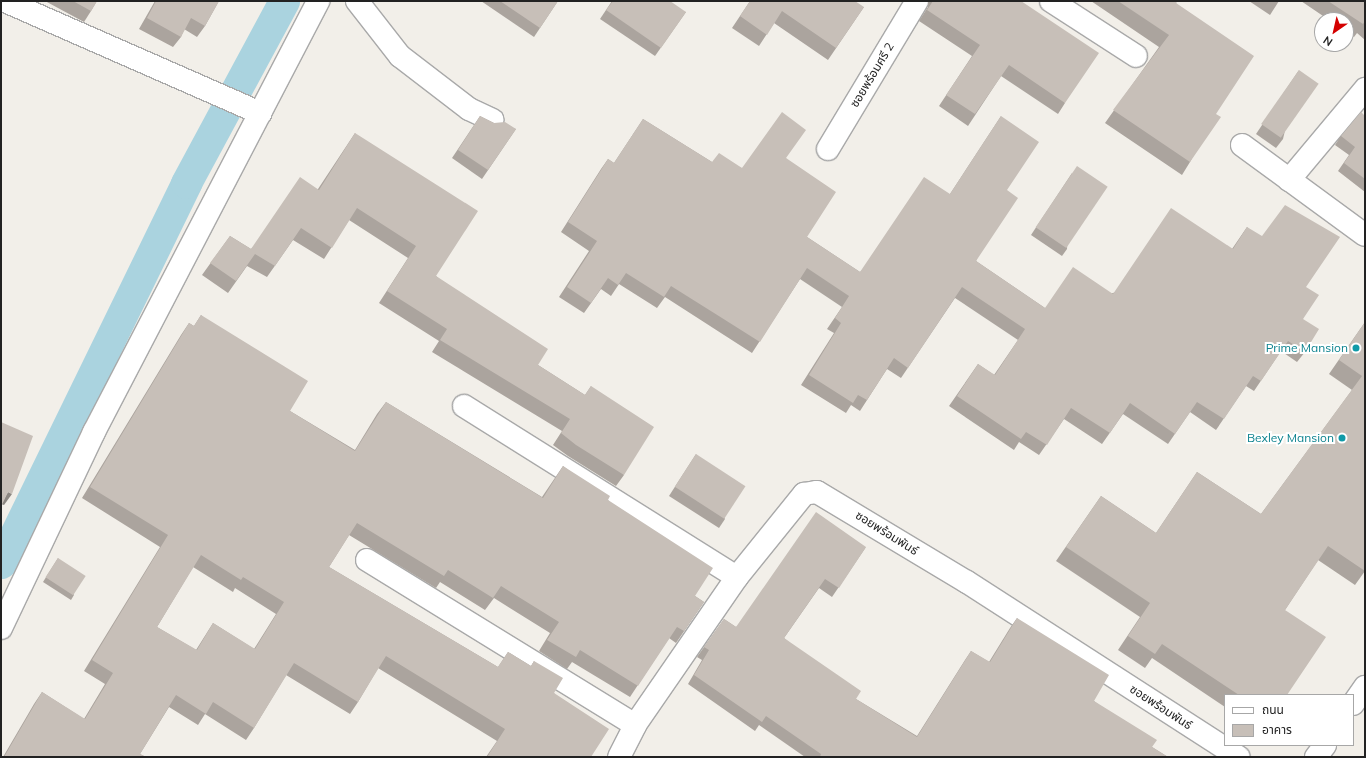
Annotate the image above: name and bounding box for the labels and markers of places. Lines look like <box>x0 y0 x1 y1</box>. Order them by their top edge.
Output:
place label: Prime Mansion <box>1266 341 1348 355</box>
marker: Prime Mansion <box>1351 343 1361 353</box>
place label: Bexley Mansion <box>1247 431 1334 445</box>
marker: Bexley Mansion <box>1337 433 1347 443</box>

